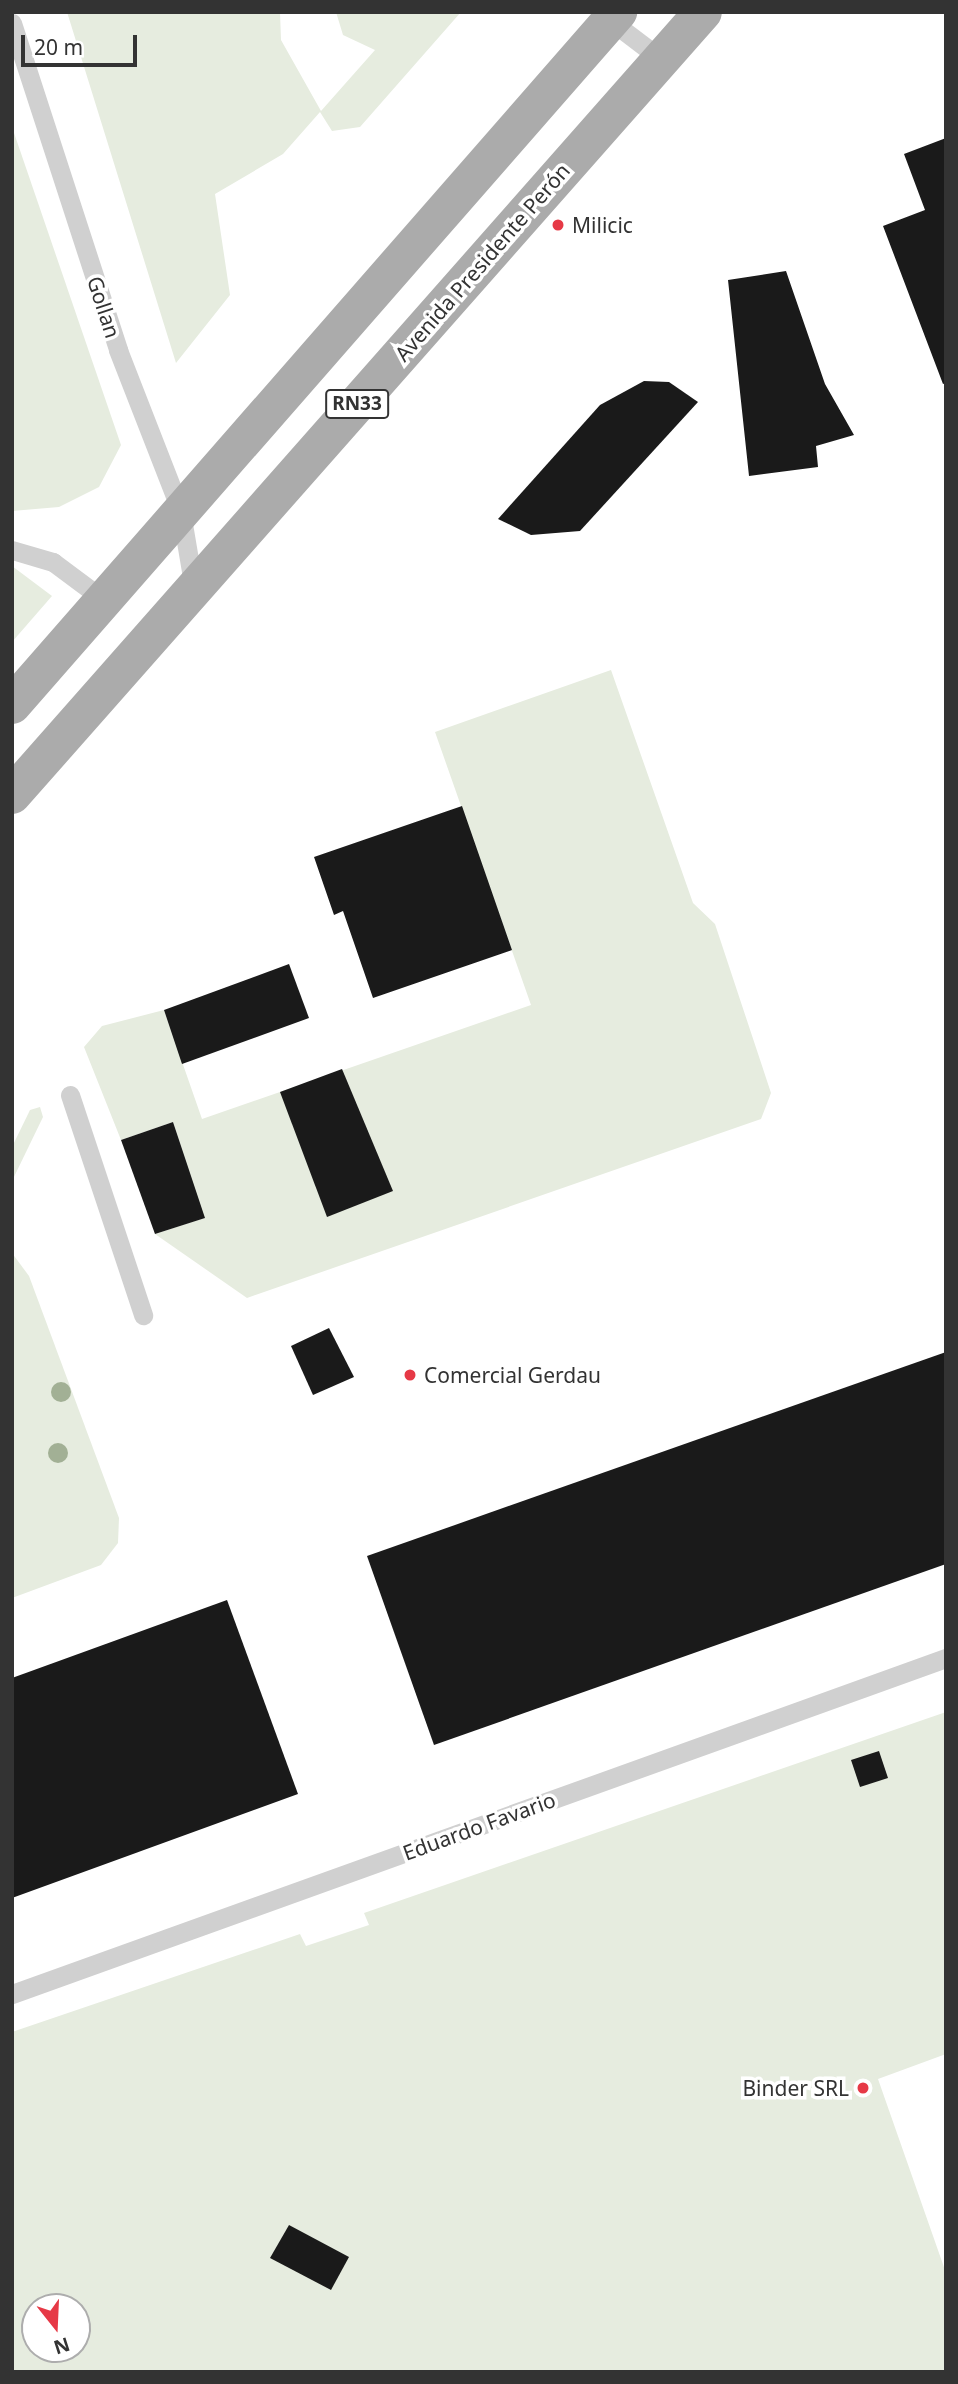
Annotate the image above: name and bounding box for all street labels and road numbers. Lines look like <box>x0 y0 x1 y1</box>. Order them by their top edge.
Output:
street label: Avenida Presidente Perón <box>389 158 575 366</box>
street label: Gollan <box>82 273 126 341</box>
road number: RN33 <box>324 388 390 420</box>
street label: Eduardo Favario <box>399 1787 559 1865</box>

